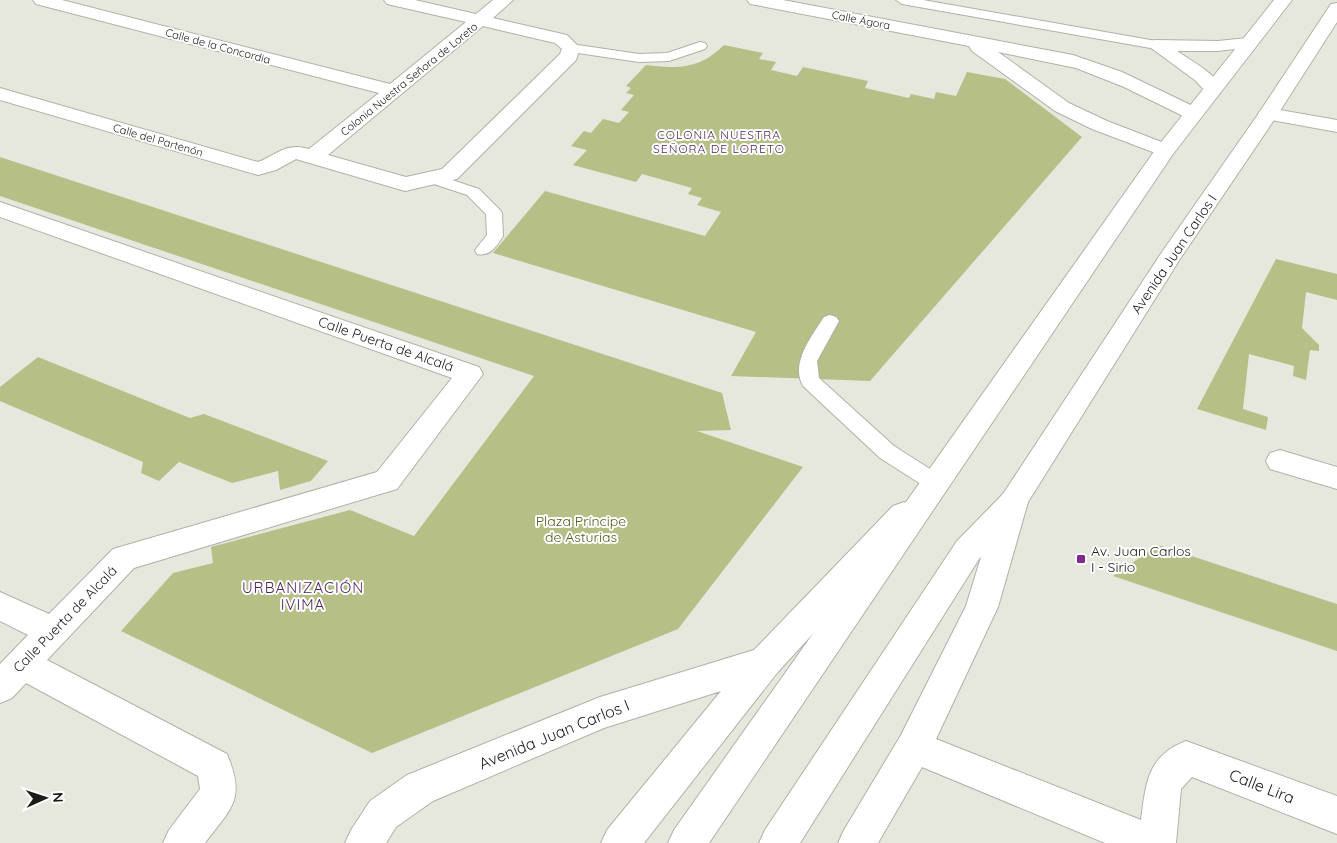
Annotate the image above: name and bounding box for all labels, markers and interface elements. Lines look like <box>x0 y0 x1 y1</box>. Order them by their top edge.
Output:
street label: Calle Ágora <box>831 7 891 33</box>
street label: Colonia Nuestra Señora de Loreto <box>338 19 481 139</box>
street label: Calle de la Concordia <box>164 25 272 67</box>
street label: Calle del Partenón <box>111 120 205 160</box>
district label: COLONIA NUESTRA SEÑORA DE LORETO <box>653 127 785 156</box>
street label: Avenida Juan Carlos I <box>1127 191 1221 317</box>
street label: Calle Puerta de Alcalá <box>316 312 456 376</box>
park label: Plaza Príncipe de Asturias <box>536 512 626 546</box>
place label: Av. Juan Carlos I - Sirio <box>1091 542 1191 576</box>
marker: Av. Juan Carlos I - Sirio <box>1075 553 1087 565</box>
street label: Calle Puerta de Alcalá <box>9 562 121 676</box>
district label: URBANIZACIÓN IVIMA <box>242 578 364 614</box>
street label: Avenida Juan Carlos I <box>476 695 632 773</box>
street label: Calle Lira <box>1227 764 1297 808</box>
north arrow <box>20 773 70 823</box>
text: N <box>49 792 67 803</box>

